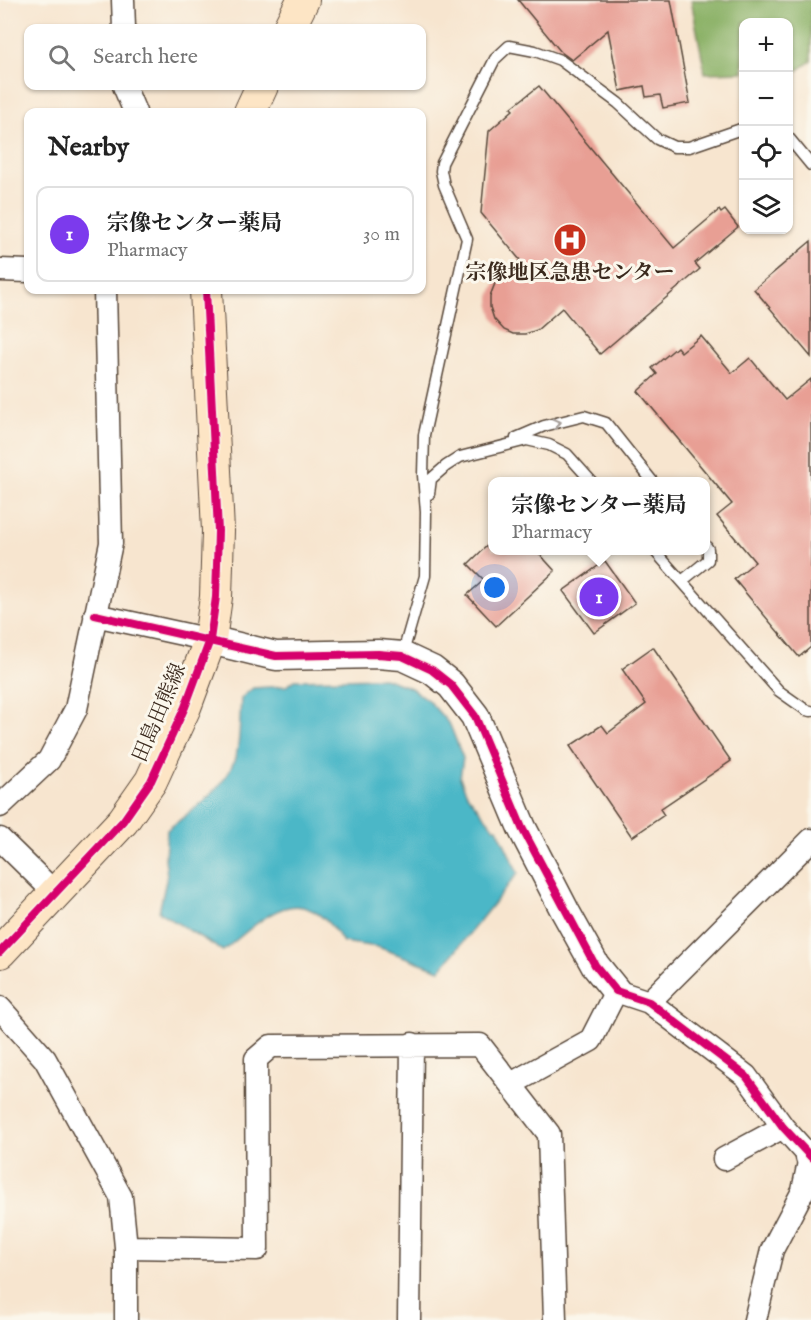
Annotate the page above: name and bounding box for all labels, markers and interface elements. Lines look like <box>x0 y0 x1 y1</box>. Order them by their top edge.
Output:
map controls <box>739 18 793 234</box>
button: + <box>739 18 793 72</box>
search box <box>24 24 426 90</box>
icon: search <box>45 41 78 74</box>
text: Search here <box>93 43 198 71</box>
button: − <box>739 72 793 126</box>
button: locate <box>739 126 793 180</box>
text: Nearby <box>48 131 129 164</box>
button: layers <box>739 180 793 234</box>
text: 宗像センター薬局 <box>107 210 282 238</box>
text: 1 <box>66 222 73 247</box>
text: 30 m <box>363 222 400 247</box>
hospital icon: 宗像地区急患センター <box>552 222 588 258</box>
text: Pharmacy <box>107 238 188 263</box>
place label: 宗像地区急患センター <box>465 260 675 287</box>
one-way arrow <box>551 417 561 430</box>
popup <box>488 477 710 555</box>
text: 宗像センター薬局 <box>511 492 687 520</box>
text: Pharmacy <box>511 520 592 545</box>
your location <box>480 573 509 602</box>
pin: 1 <box>580 574 618 620</box>
street label: 田島田熊線 <box>127 659 193 767</box>

